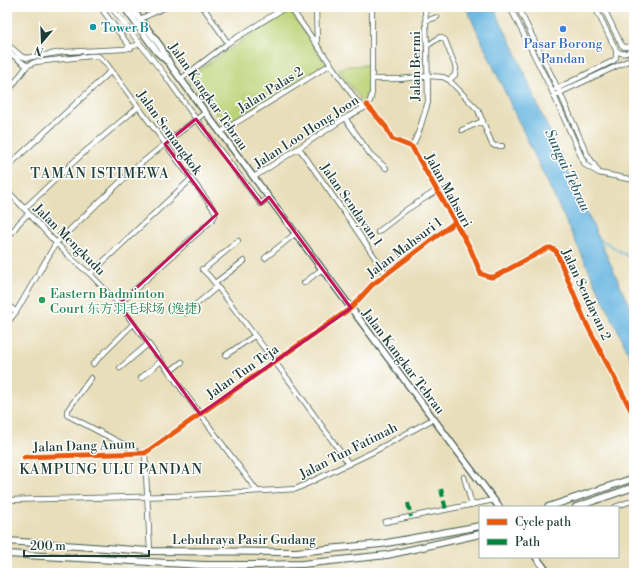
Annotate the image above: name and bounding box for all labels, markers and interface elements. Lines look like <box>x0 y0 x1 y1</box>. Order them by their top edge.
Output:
place label: Tower B <box>101 20 149 36</box>
north arrow <box>22 22 62 62</box>
marker: Tower B <box>88 22 98 32</box>
marker: Pasar Borong Pandan <box>558 24 568 34</box>
street label: Jalan Bermi <box>408 31 424 102</box>
place label: Pasar Borong Pandan <box>523 36 603 67</box>
street label: Jalan Kangkar Tebrau <box>164 39 252 154</box>
text: N <box>32 42 45 59</box>
street label: Jalan Palas 2 <box>234 63 306 117</box>
street label: Jalan Semangkok <box>133 87 206 179</box>
street label: Jalan Loo Hong Joon <box>250 92 362 172</box>
water label: Sungai Tebrau <box>540 126 594 215</box>
street label: Jalan Mahsuri <box>421 150 475 230</box>
street label: Jalan Sendayan 1 <box>316 159 386 249</box>
district label: TAMAN ISTIMEWA <box>30 165 170 183</box>
street label: Jalan Mengkudu <box>29 200 109 279</box>
street label: Jalan Mahsuri 1 <box>363 214 446 282</box>
street label: Jalan Sendayan 2 <box>557 245 614 343</box>
place label: Eastern Badminton Court 东方羽毛球场 (逸捷) <box>50 286 202 317</box>
marker: Eastern Badminton Court 东方羽毛球场 (逸捷) <box>37 295 47 305</box>
street label: Jalan Kangkar Tebrau <box>358 305 448 418</box>
street label: Jalan Tun Teja <box>203 341 282 403</box>
street label: Jalan Tun Fatimah <box>296 419 400 483</box>
street label: Jalan Dang Anum <box>32 436 136 456</box>
district label: KAMPUNG ULU PANDAN <box>19 461 203 479</box>
legend <box>479 506 619 558</box>
text: Cycle path <box>515 515 571 530</box>
scale bar <box>24 532 149 558</box>
street label: Lebuhraya Pasir Gudang <box>172 532 316 548</box>
text: Path <box>515 535 540 550</box>
text: 200 m <box>30 539 66 554</box>

